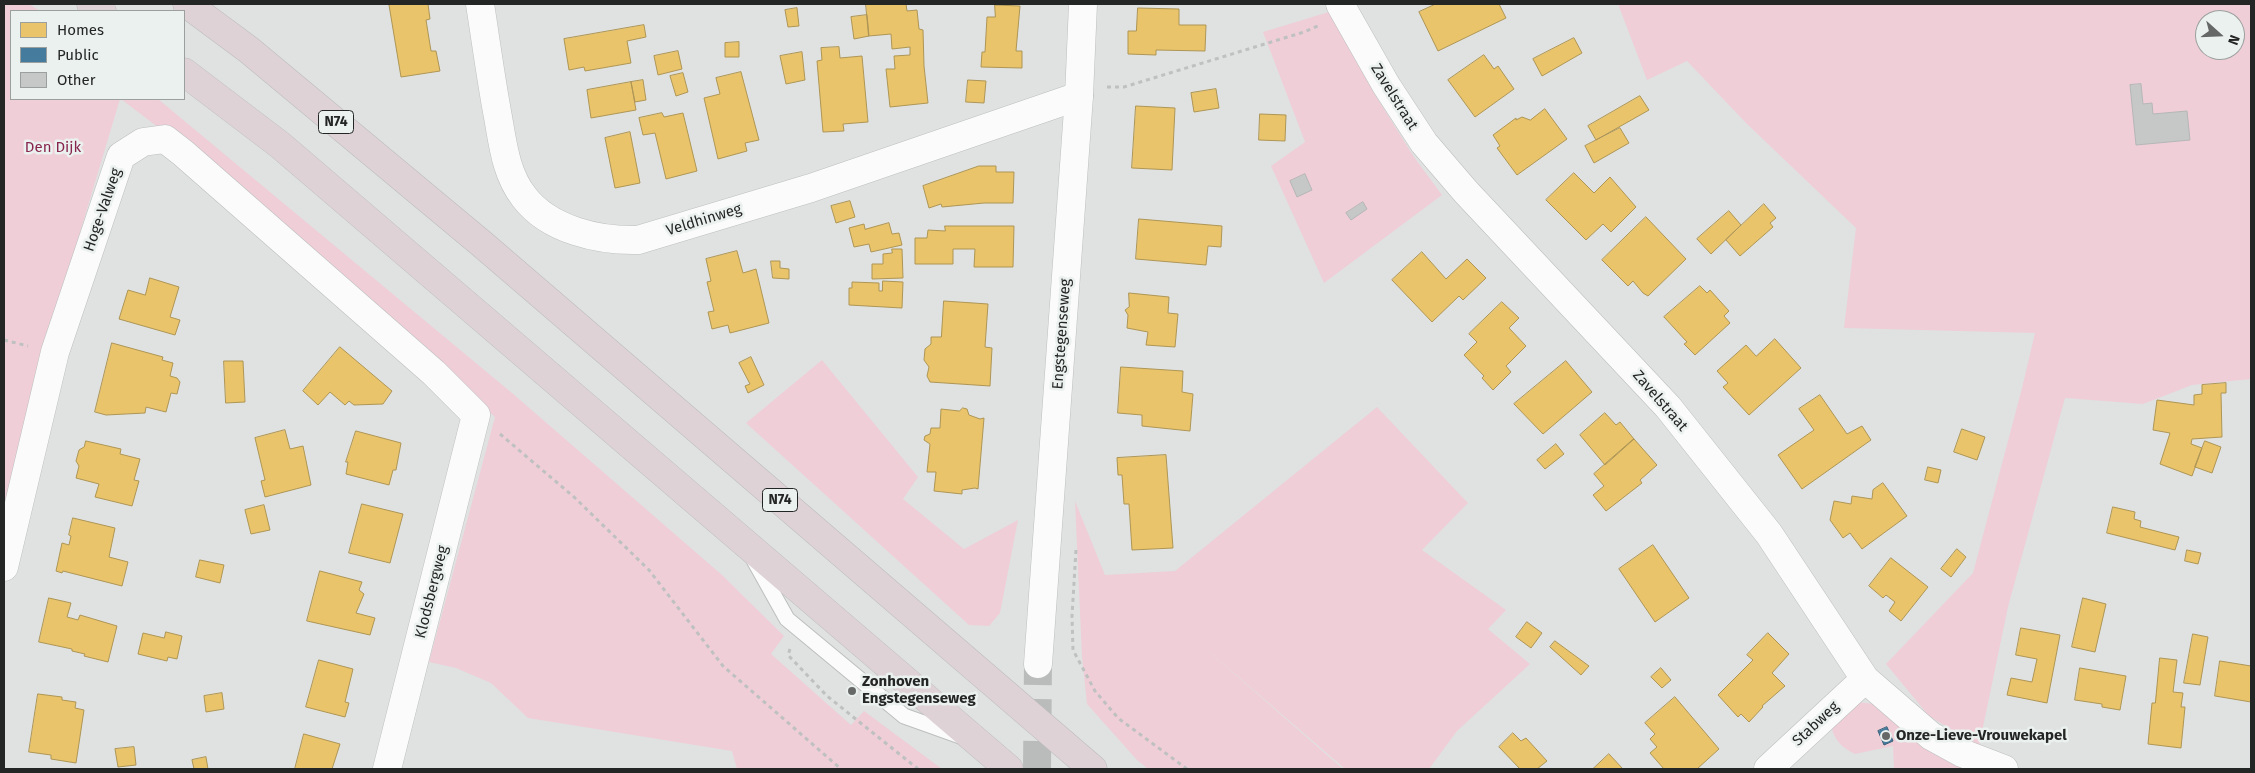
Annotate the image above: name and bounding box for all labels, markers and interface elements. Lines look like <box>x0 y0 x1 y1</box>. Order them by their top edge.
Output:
legend <box>10 10 185 100</box>
north arrow <box>2195 10 2245 60</box>
text: Homes <box>57 21 104 39</box>
text: N <box>2224 33 2243 47</box>
text: Public <box>57 46 99 64</box>
street label: Zavelstraat <box>1367 61 1421 133</box>
text: Other <box>57 71 96 89</box>
road number: N74 <box>318 110 354 134</box>
park label: Den Dijk <box>25 139 81 157</box>
street label: Hoge-Valweg <box>80 166 126 254</box>
street label: Veldhinweg <box>664 200 744 240</box>
street label: Engstegenseweg <box>1049 278 1075 390</box>
street label: Zavelstraat <box>1629 367 1691 435</box>
road number: N74 <box>762 488 798 512</box>
street label: Klodsbergweg <box>412 544 452 640</box>
place label: Zonhoven Engstegenseweg <box>862 673 976 708</box>
marker: Zonhoven Engstegenseweg <box>846 685 858 697</box>
street label: Stabweg <box>1789 698 1843 750</box>
place label: Onze-Lieve-Vrouwekapel <box>1896 727 2067 745</box>
marker: Onze-Lieve-Vrouwekapel <box>1880 730 1892 742</box>

